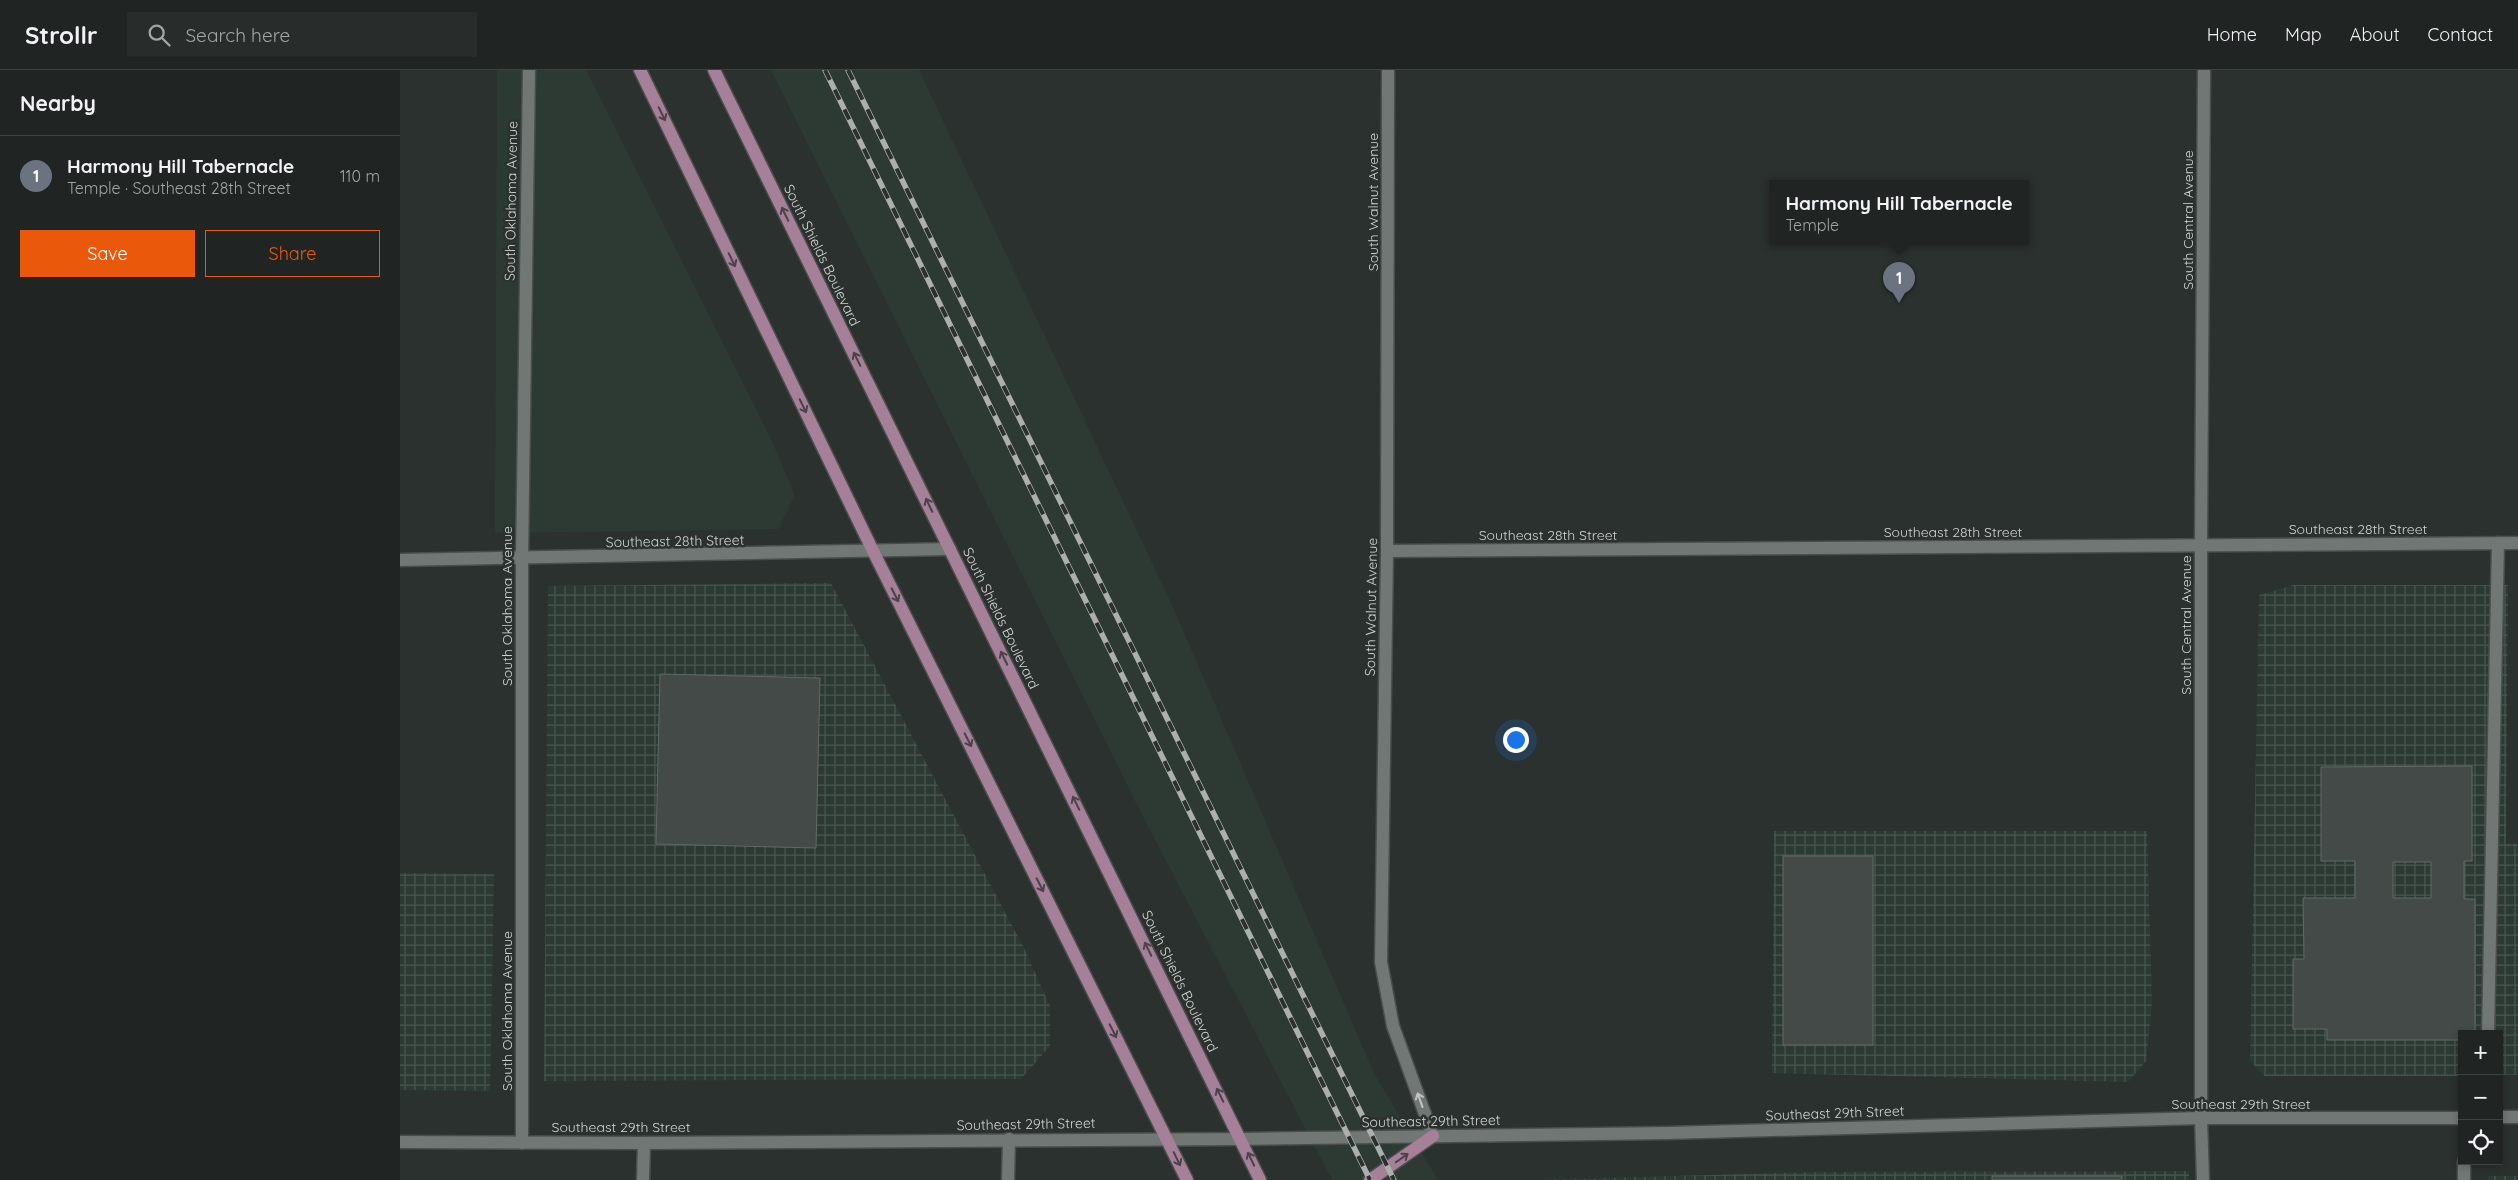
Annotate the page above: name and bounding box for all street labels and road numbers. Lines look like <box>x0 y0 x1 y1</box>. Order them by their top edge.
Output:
street label: South Oklahoma Avenue <box>501 121 521 281</box>
street label: South Walnut Avenue <box>1364 133 1382 271</box>
street label: South Central Avenue <box>2179 150 2197 290</box>
street label: South Shields Boulevard <box>780 181 864 329</box>
street label: Southeast 28th Street <box>2289 520 2428 538</box>
street label: Southeast 28th Street <box>1884 523 2023 541</box>
street label: South Oklahoma Avenue <box>498 526 516 686</box>
street label: Southeast 28th Street <box>1479 526 1618 544</box>
street label: Southeast 28th Street <box>606 531 745 551</box>
street label: South Walnut Avenue <box>1361 538 1381 676</box>
street label: South Shields Boulevard <box>959 544 1043 692</box>
street label: South Central Avenue <box>2177 555 2195 695</box>
street label: South Shields Boulevard <box>1138 907 1222 1055</box>
street label: South Oklahoma Avenue <box>498 931 516 1091</box>
street label: Southeast 29th Street <box>2172 1095 2311 1113</box>
street label: Southeast 29th Street <box>1765 1102 1905 1124</box>
street label: Southeast 29th Street <box>1361 1111 1501 1131</box>
street label: Southeast 29th Street <box>956 1114 1096 1134</box>
street label: Southeast 29th Street <box>552 1118 691 1136</box>

